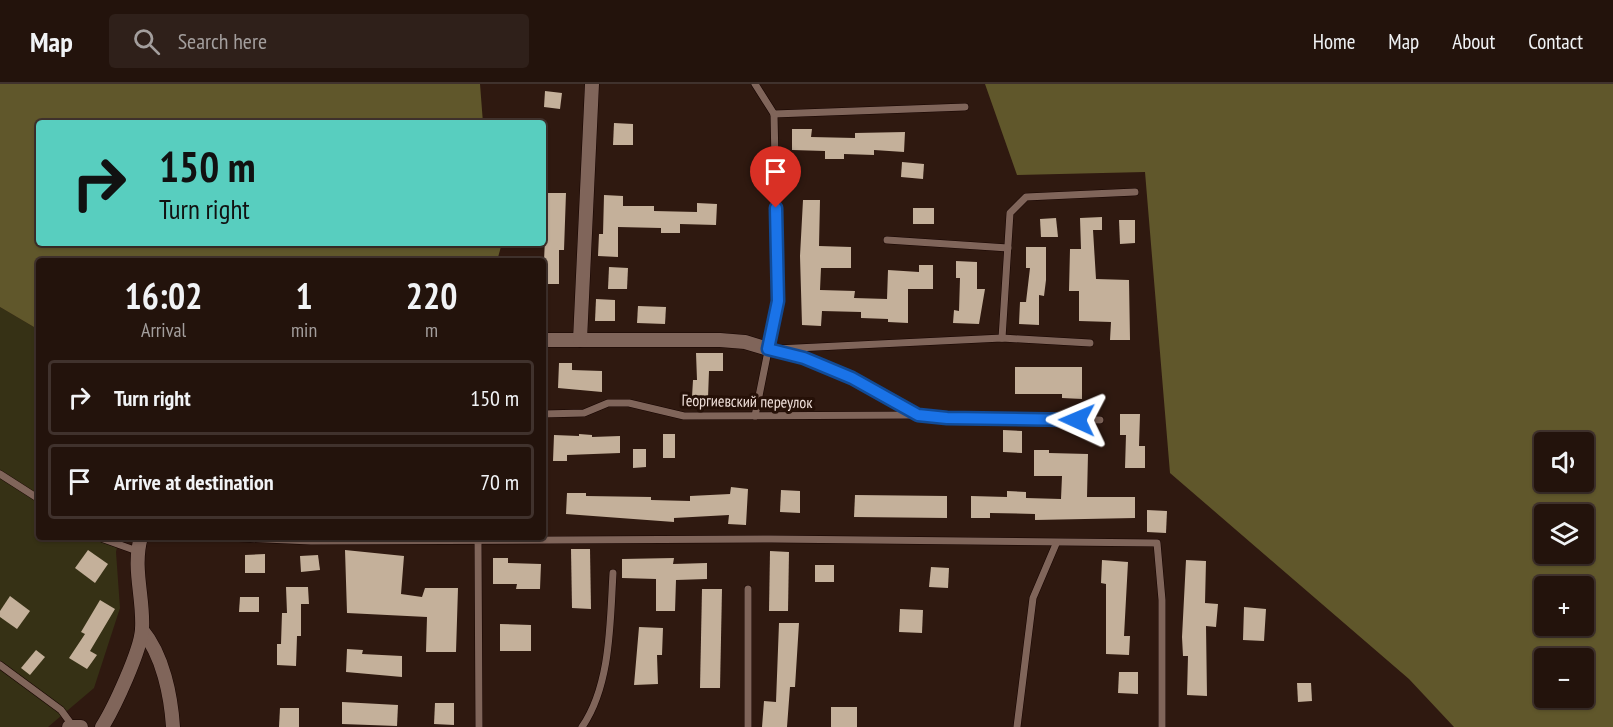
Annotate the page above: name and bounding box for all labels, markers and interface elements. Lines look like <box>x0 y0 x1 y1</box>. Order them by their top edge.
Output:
search box <box>109 14 529 68</box>
text: Map <box>30 23 73 60</box>
icon: search <box>130 25 163 58</box>
text: Search here <box>178 27 267 55</box>
text: Home <box>1313 28 1355 55</box>
text: Map <box>1388 28 1419 55</box>
text: About <box>1452 28 1495 55</box>
text: Contact <box>1528 28 1583 55</box>
text: 150 m <box>159 139 256 194</box>
icon: right <box>60 144 138 222</box>
pin <box>750 146 801 208</box>
icon: arrive <box>759 155 792 188</box>
text: Turn right <box>159 192 250 226</box>
text: 16:02 <box>125 272 202 319</box>
text: 1 <box>295 272 313 319</box>
text: 220 <box>406 272 457 319</box>
text: Arrival <box>141 317 186 343</box>
text: min <box>291 317 317 343</box>
text: m <box>425 317 438 343</box>
icon: right <box>63 381 96 414</box>
text: Turn right <box>114 384 191 412</box>
text: 150 m <box>470 384 519 412</box>
position arrow <box>1045 388 1109 452</box>
street label: Георгиевский переулок <box>681 390 813 412</box>
map controls <box>1534 432 1594 708</box>
button: sound <box>1534 432 1594 492</box>
icon: arrive <box>63 465 96 498</box>
text: Arrive at destination <box>114 468 274 496</box>
text: 70 m <box>480 468 519 496</box>
button: layers <box>1534 504 1594 564</box>
button: + <box>1534 576 1594 636</box>
button: − <box>1534 648 1594 708</box>

